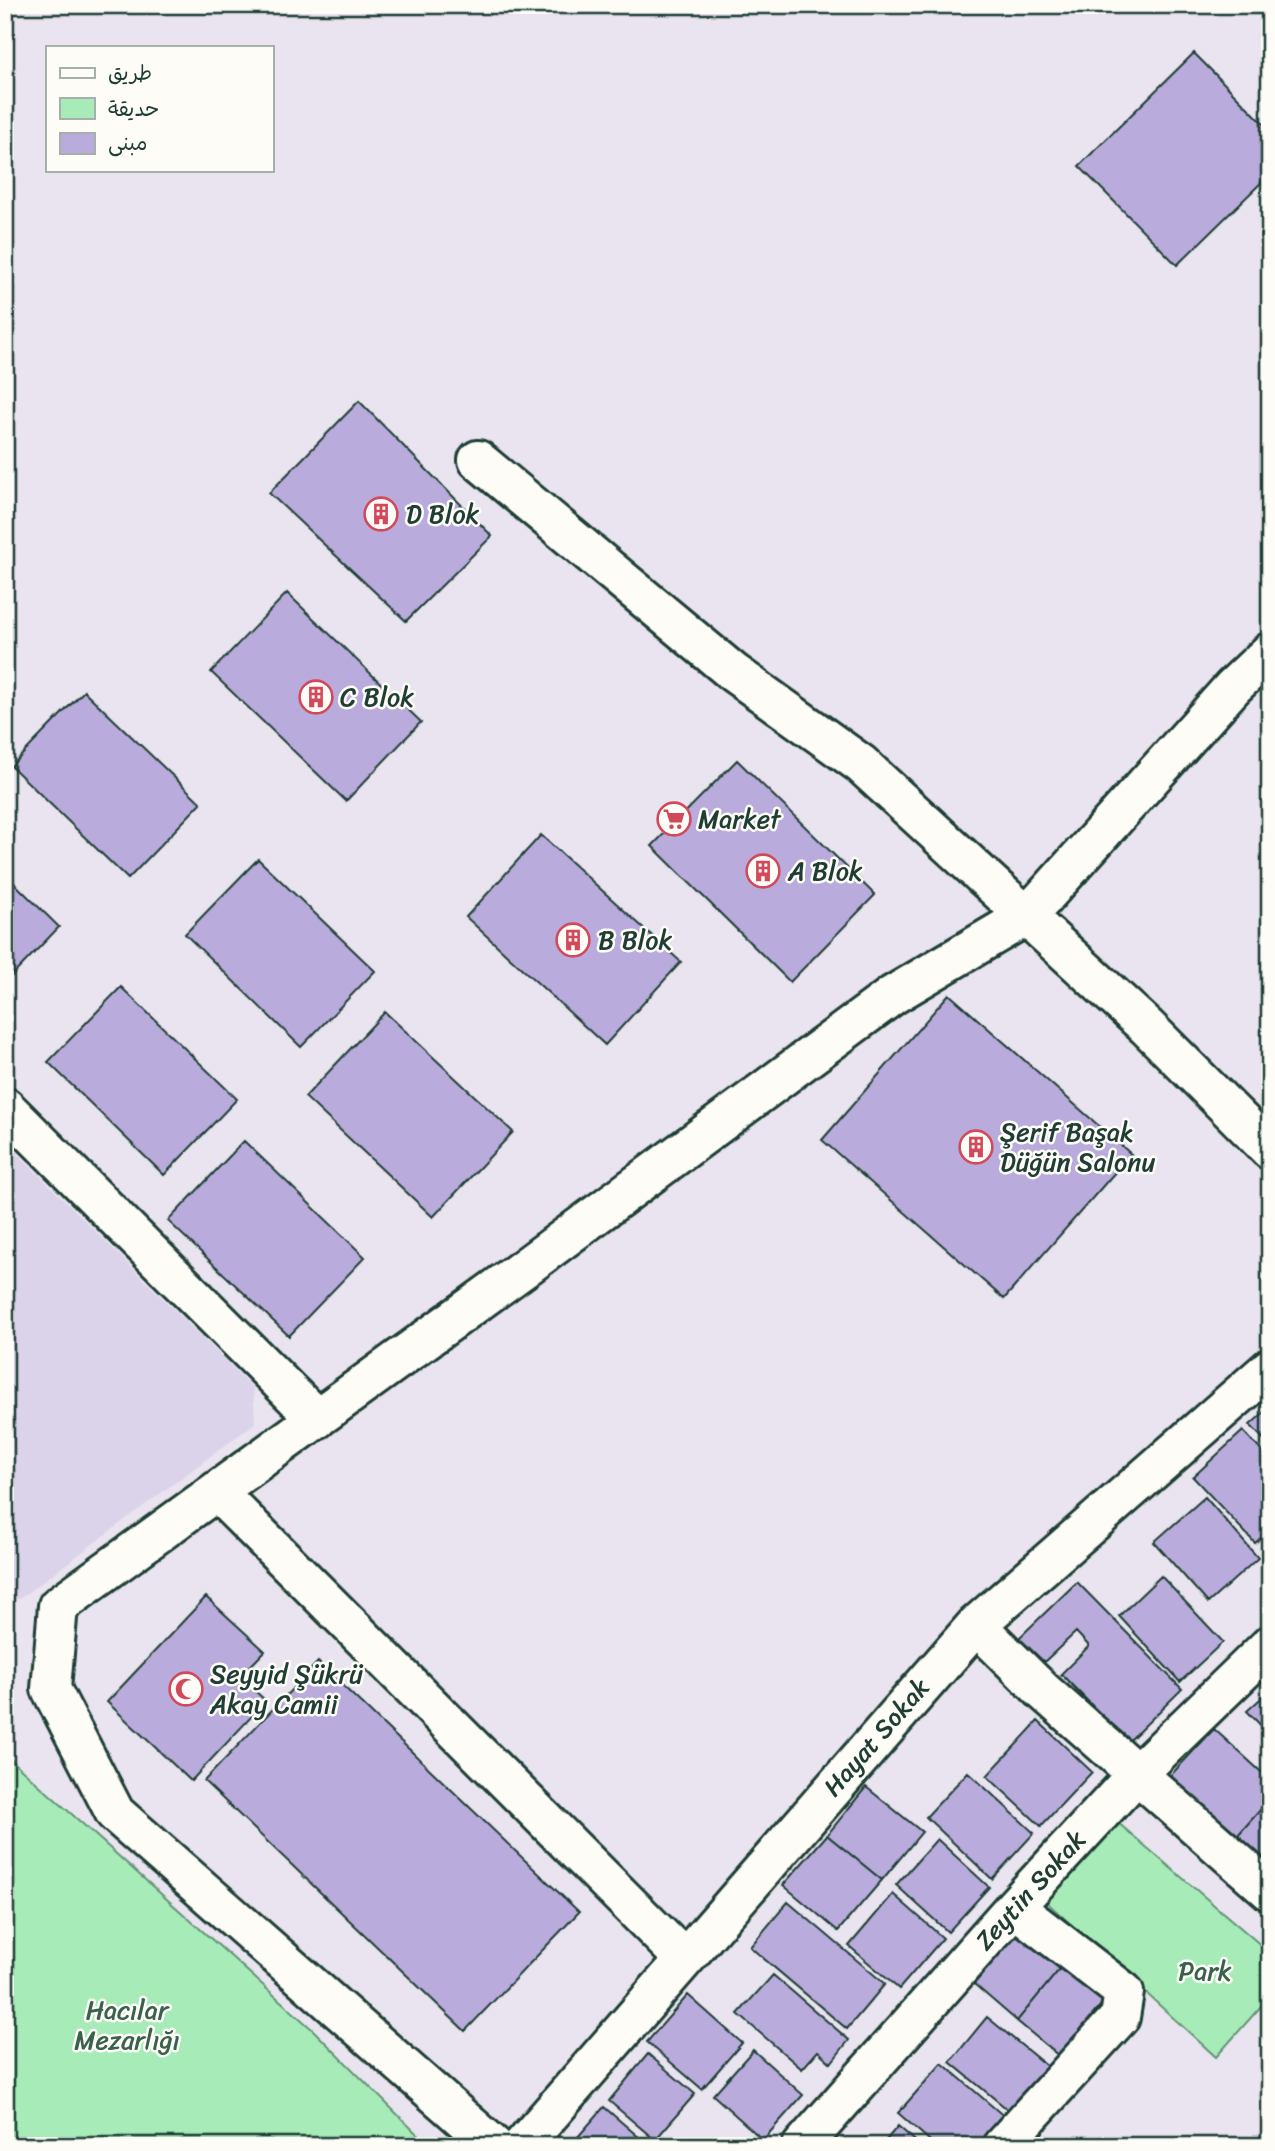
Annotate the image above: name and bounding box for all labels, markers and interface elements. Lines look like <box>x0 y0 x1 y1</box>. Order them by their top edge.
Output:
legend <box>46 46 273 172</box>
text: طريق <box>108 54 152 92</box>
text: حديقة <box>108 90 159 128</box>
text: مبنى <box>108 124 147 162</box>
place label: D Blok <box>406 491 480 537</box>
building icon: D Blok <box>362 495 400 533</box>
place label: C Blok <box>340 674 414 720</box>
building icon: C Blok <box>297 678 335 716</box>
place label: Market <box>698 796 782 842</box>
supermarket icon: Market <box>655 800 693 838</box>
place label: A Blok <box>787 848 863 894</box>
building icon: A Blok <box>744 852 782 890</box>
place label: B Blok <box>598 917 672 963</box>
building icon: B Blok <box>554 921 592 959</box>
place label: Şerif Başak Düğün Salonu <box>1000 1109 1155 1185</box>
building icon: Şerif Başak Düğün Salonu <box>957 1128 995 1166</box>
place label: Seyyid Şükrü Akay Camii <box>209 1651 364 1727</box>
street label: Hayat Sokak <box>811 1667 941 1807</box>
mosque icon: Seyyid Şükrü Akay Camii <box>167 1670 205 1708</box>
street label: Zeytin Sokak <box>963 1819 1098 1961</box>
park label: Park <box>1178 1948 1232 1994</box>
park label: Hacılar Mezarlığı <box>74 1987 180 2063</box>

